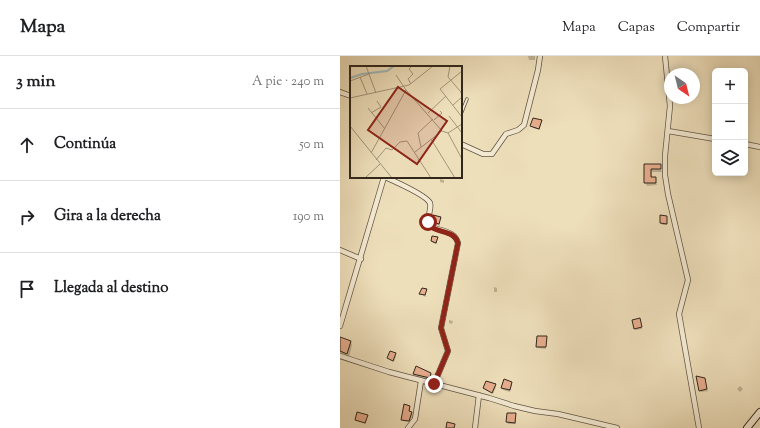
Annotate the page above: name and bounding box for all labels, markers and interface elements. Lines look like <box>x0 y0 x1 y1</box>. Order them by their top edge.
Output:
text: Mapa <box>20 14 65 41</box>
text: Mapa <box>562 18 596 38</box>
text: Capas <box>618 18 655 38</box>
text: Compartir <box>677 18 740 38</box>
inset map <box>350 66 462 178</box>
north arrow <box>664 68 700 104</box>
map controls <box>712 68 748 176</box>
button: + <box>712 68 748 104</box>
text: 3 min <box>16 70 55 94</box>
text: A pie · 240 m <box>252 73 324 91</box>
button: − <box>712 104 748 140</box>
icon: ahead <box>16 134 38 156</box>
text: Continúa <box>54 134 116 155</box>
text: 50 m <box>299 136 324 154</box>
button: layers <box>712 140 748 176</box>
icon: right <box>16 206 38 228</box>
text: Gira a la derecha <box>54 206 161 227</box>
text: 190 m <box>293 208 324 226</box>
route start <box>419 213 437 231</box>
icon: arrive <box>16 278 38 300</box>
text: Llegada al destino <box>54 278 169 299</box>
route end <box>425 375 443 393</box>

